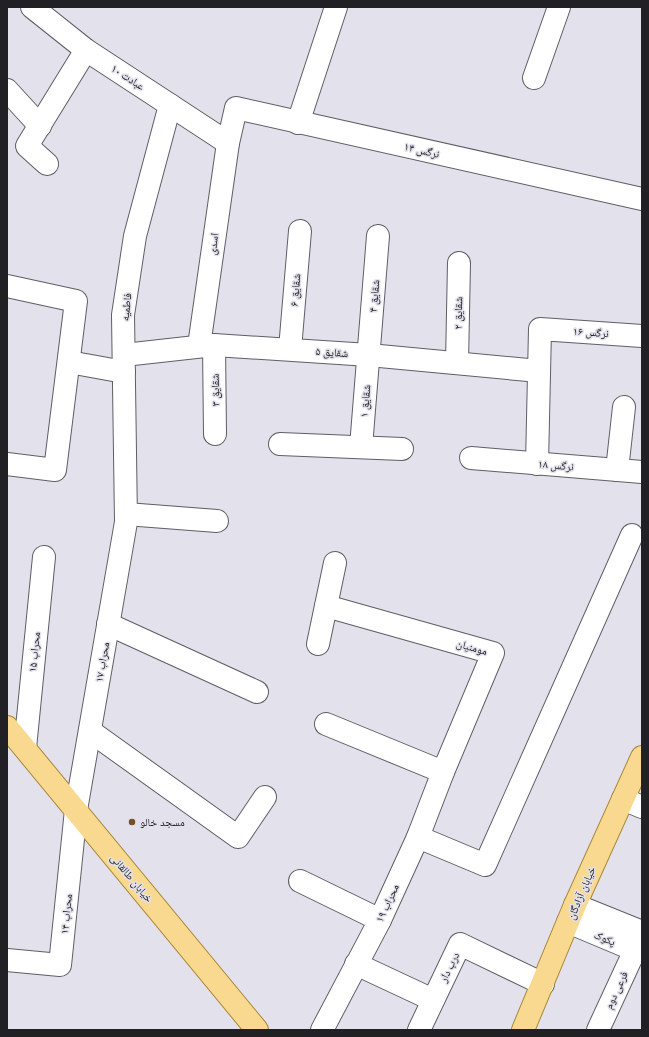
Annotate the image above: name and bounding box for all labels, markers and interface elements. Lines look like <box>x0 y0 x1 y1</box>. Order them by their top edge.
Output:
street label: عبادت ۱۰ <box>109 61 148 93</box>
street label: نرگس ۱۴ <box>403 139 441 161</box>
street label: اسدی <box>205 232 221 256</box>
street label: شقایق ۶ <box>287 273 303 307</box>
street label: شقایق ۴ <box>366 279 382 313</box>
street label: فاطمیه <box>118 292 134 322</box>
street label: شقایق ۲ <box>451 296 465 330</box>
street label: نرگس ۱۶ <box>573 324 609 340</box>
street label: شقایق ۵ <box>315 344 349 360</box>
street label: شقایق ۳ <box>208 373 222 407</box>
street label: شقایق ۱ <box>357 384 373 418</box>
street label: نرگس ۱۸ <box>538 456 574 474</box>
street label: محراب ۱۵ <box>25 631 42 673</box>
street label: مومنیان <box>455 636 489 658</box>
street label: محراب ۱۷ <box>92 641 112 683</box>
place label: مسجد خالو <box>140 815 185 828</box>
marker: مسجد خالو <box>127 817 137 827</box>
street label: خیابان طالقانی <box>108 851 156 905</box>
street label: خیابان آزادگان <box>564 864 598 922</box>
street label: محراب ۱۹ <box>372 882 401 924</box>
street label: محراب ۱۴ <box>57 893 74 935</box>
street label: پکوک <box>592 927 618 949</box>
street label: درب دار <box>435 949 462 985</box>
street label: فرعی دوم <box>601 969 631 1011</box>

